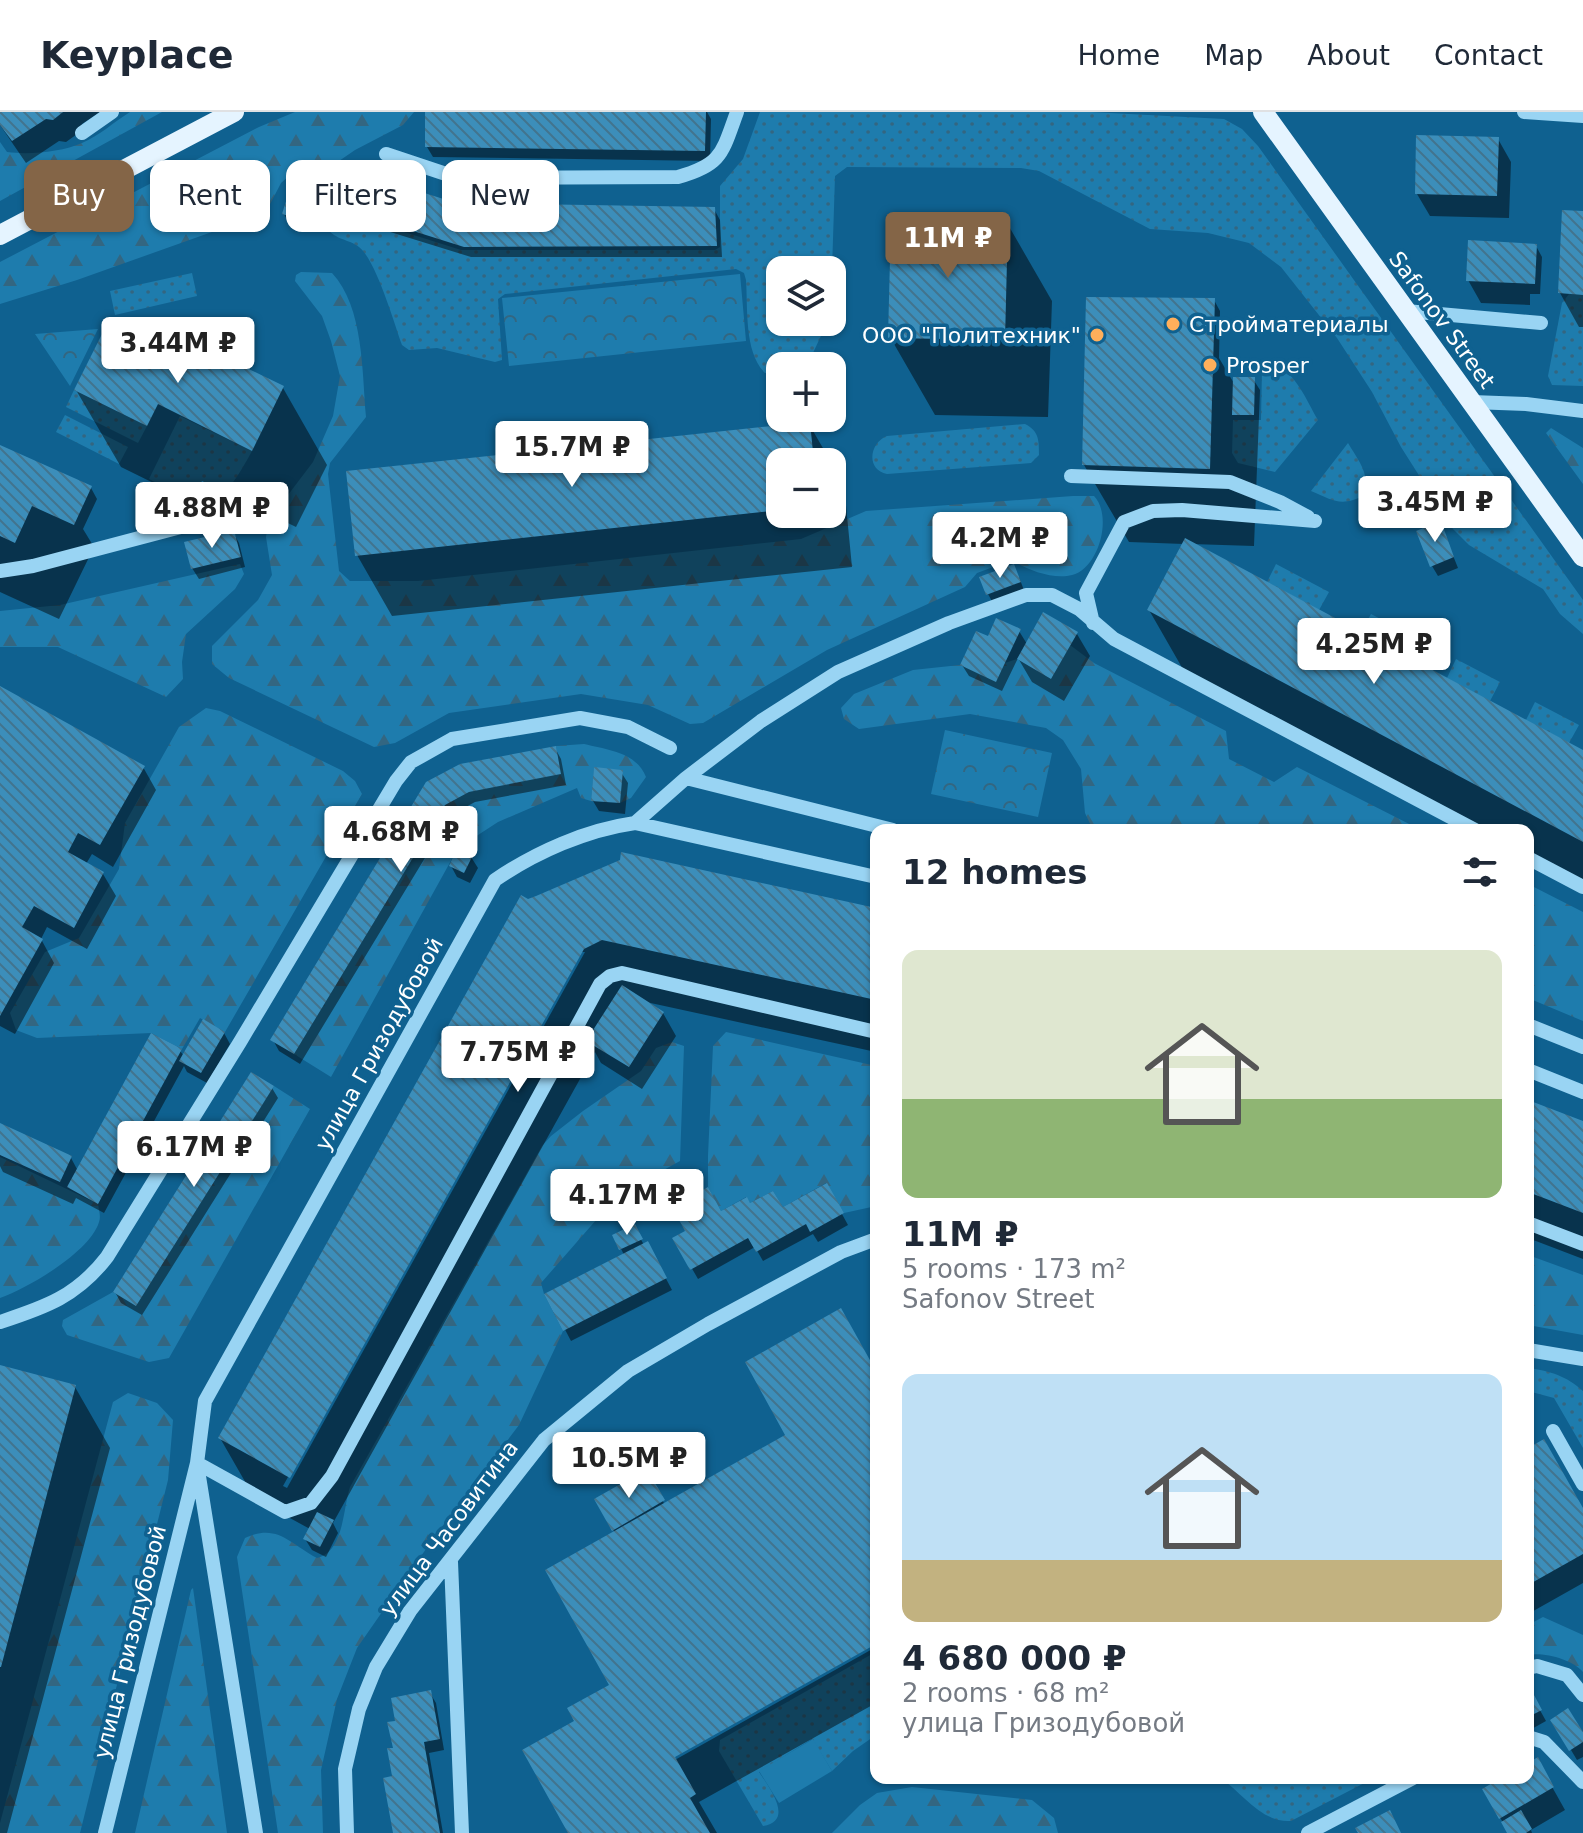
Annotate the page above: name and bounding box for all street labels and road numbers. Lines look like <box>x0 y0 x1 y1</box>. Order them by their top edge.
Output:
street label: Safonov Street <box>1384 247 1500 394</box>
street label: улица Гризодубовой <box>310 933 448 1155</box>
street label: улица Часовитина <box>375 1435 523 1621</box>
street label: улица Гризодубовой <box>89 1523 171 1761</box>

